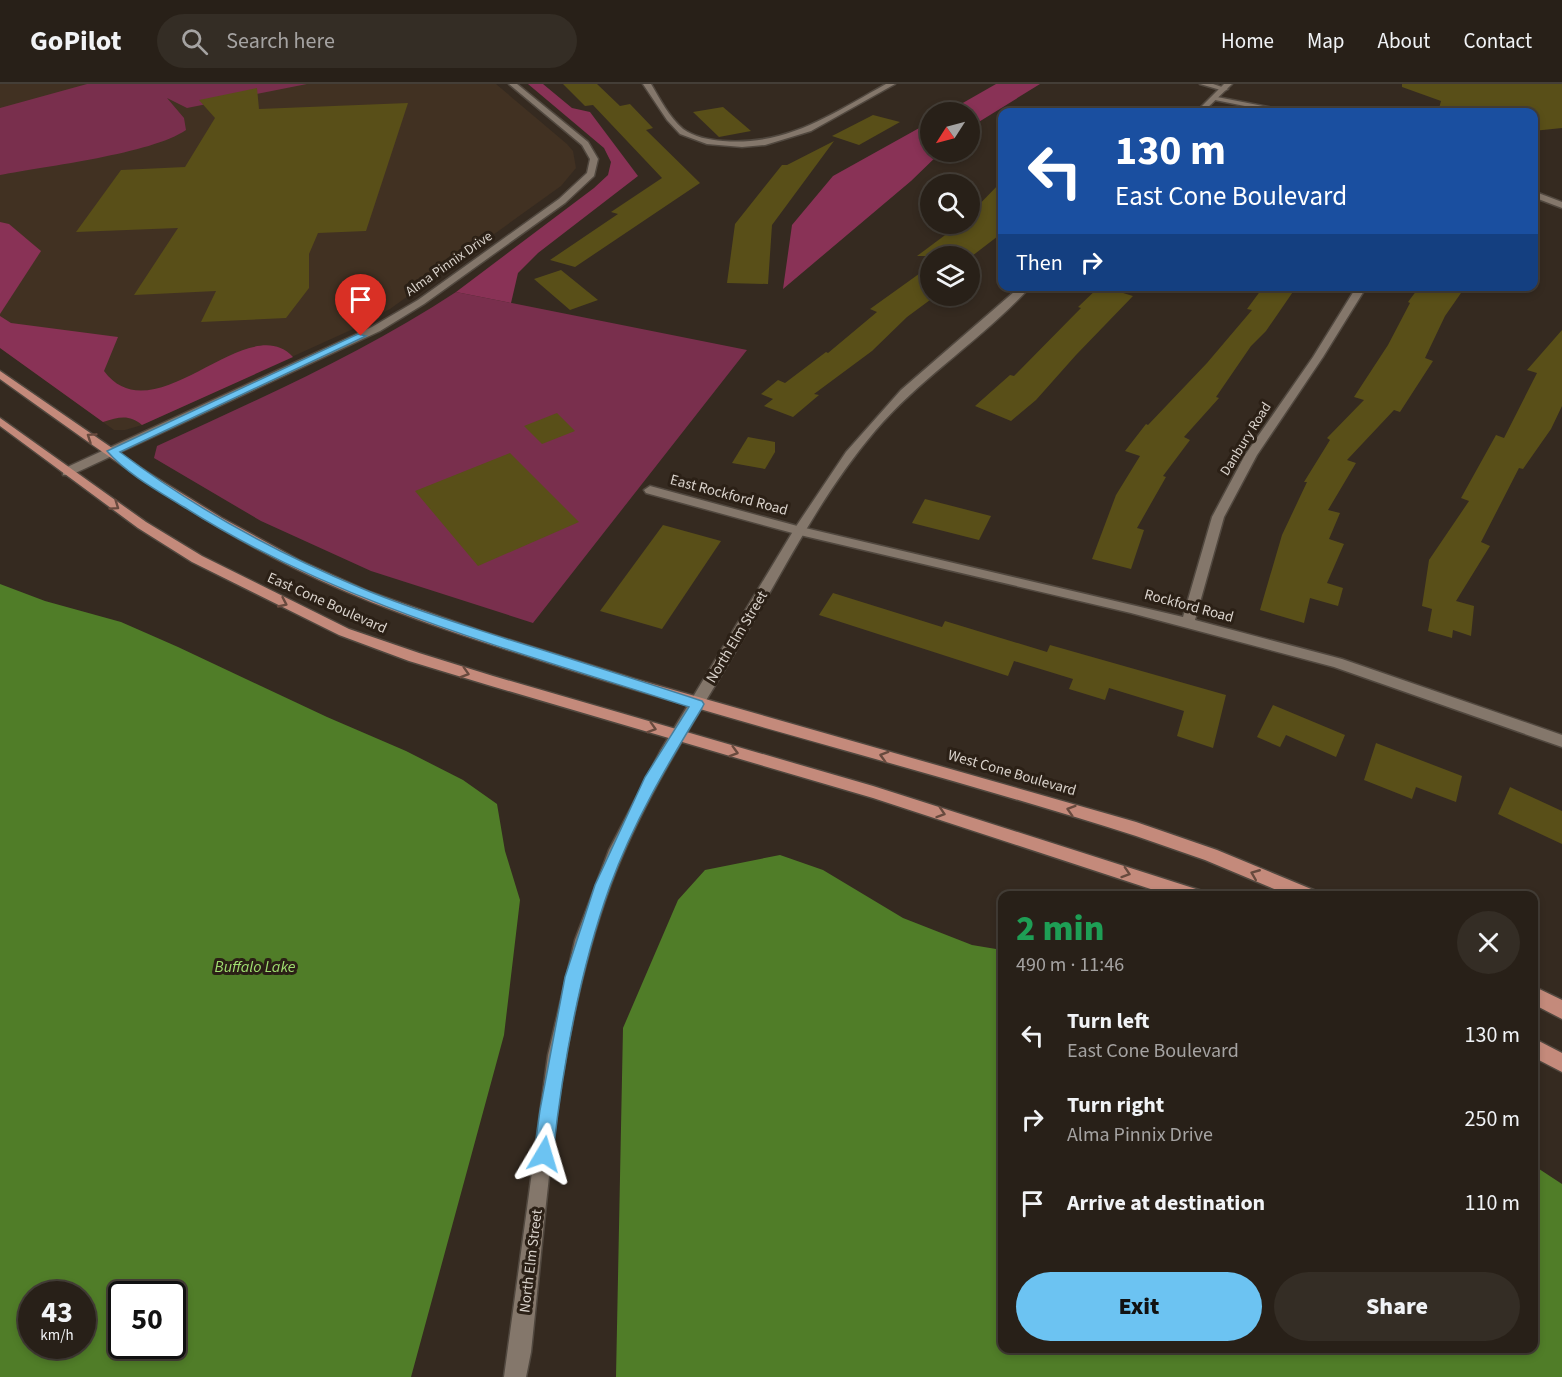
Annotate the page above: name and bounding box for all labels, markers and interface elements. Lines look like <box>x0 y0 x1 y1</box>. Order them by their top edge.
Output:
search box <box>157 14 577 68</box>
text: GoPilot <box>30 21 121 61</box>
icon: search <box>178 25 211 58</box>
text: Search here <box>226 25 335 57</box>
text: Home <box>1221 26 1274 56</box>
text: Map <box>1307 26 1345 56</box>
text: About <box>1378 26 1430 56</box>
text: Contact <box>1463 26 1532 56</box>
north arrow <box>920 102 980 162</box>
map controls <box>920 102 980 306</box>
text: 130 m <box>1115 121 1226 181</box>
icon: left <box>1016 132 1094 210</box>
button: search <box>920 174 980 234</box>
text: East Cone Boulevard <box>1115 177 1347 216</box>
street label: Alma Pinnix Drive <box>401 226 497 301</box>
button: layers <box>920 246 980 306</box>
icon: right <box>1075 246 1108 279</box>
text: Then <box>1016 247 1063 279</box>
pin <box>335 274 386 336</box>
icon: arrive <box>344 283 377 316</box>
street label: Danbury Road <box>1215 398 1277 480</box>
one-way arrow <box>86 433 97 444</box>
street label: East Rockford Road <box>668 469 790 521</box>
one-way arrow <box>108 499 119 510</box>
street label: East Cone Boulevard <box>264 567 390 639</box>
street label: Rockford Road <box>1142 584 1236 628</box>
street label: North Elm Street <box>701 587 773 687</box>
one-way arrow <box>277 596 288 608</box>
one-way arrow <box>459 666 470 678</box>
one-way arrow <box>646 721 657 733</box>
one-way arrow <box>728 745 739 757</box>
street label: West Cone Boulevard <box>945 745 1079 801</box>
one-way arrow <box>879 751 890 763</box>
one-way arrow <box>1066 805 1077 818</box>
one-way arrow <box>935 806 946 819</box>
one-way arrow <box>1120 866 1131 878</box>
one-way arrow <box>1251 869 1262 881</box>
text: 2 min <box>1016 903 1104 954</box>
button: close <box>1457 911 1520 974</box>
text: 490 m · 11:46 <box>1016 951 1124 979</box>
water label: Buffalo Lake <box>215 956 296 978</box>
text: Turn left <box>1067 1005 1149 1037</box>
icon: left <box>1016 1019 1049 1052</box>
text: 130 m <box>1465 1019 1520 1051</box>
text: East Cone Boulevard <box>1067 1037 1239 1065</box>
text: Turn right <box>1067 1089 1164 1121</box>
icon: right <box>1016 1103 1049 1136</box>
text: 250 m <box>1465 1103 1520 1135</box>
text: Alma Pinnix Drive <box>1067 1121 1213 1149</box>
position arrow <box>512 1122 576 1186</box>
icon: arrive <box>1016 1187 1049 1220</box>
text: Arrive at destination <box>1067 1187 1265 1219</box>
text: 110 m <box>1465 1187 1520 1219</box>
street label: North Elm Street <box>514 1208 548 1314</box>
button: Exit <box>1016 1272 1262 1341</box>
button: Share <box>1274 1272 1520 1341</box>
speed limit sign: 50 <box>108 1281 186 1359</box>
text: 43 <box>41 1291 73 1334</box>
text: km/h <box>40 1325 74 1346</box>

